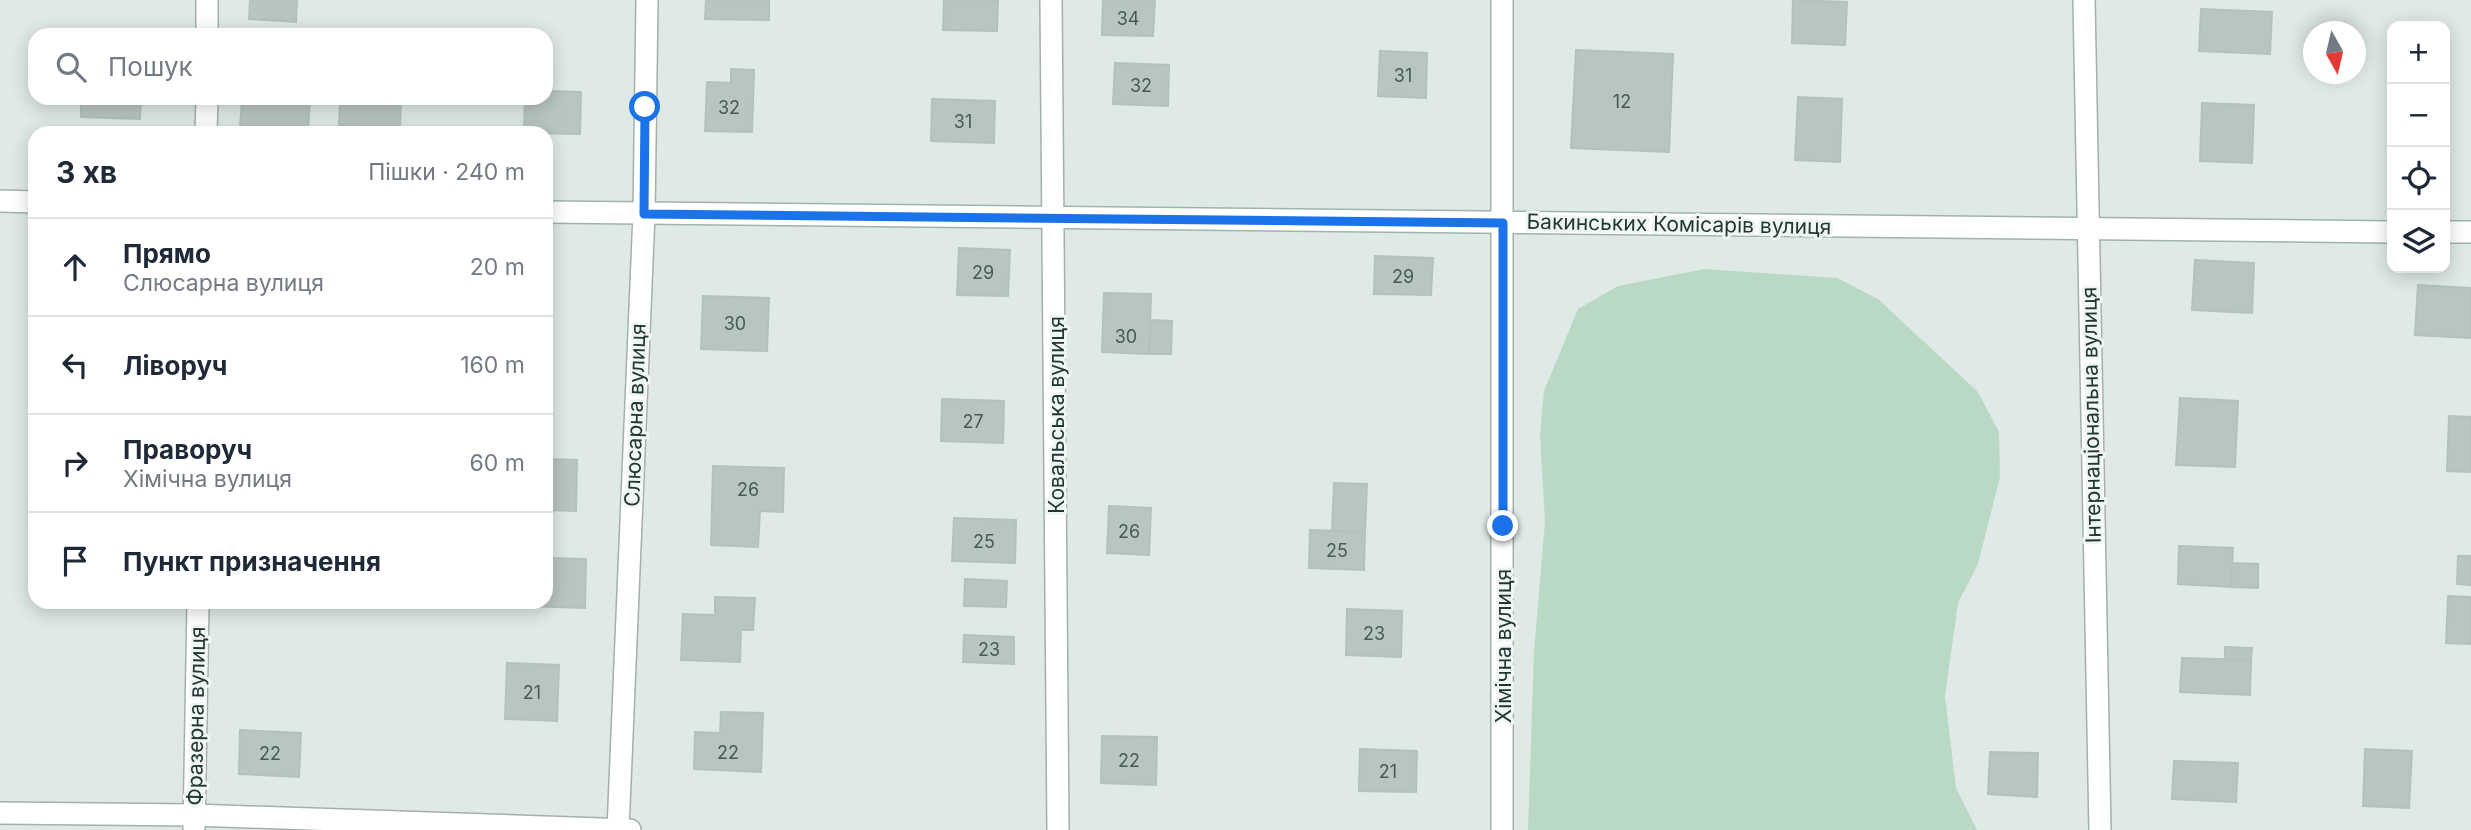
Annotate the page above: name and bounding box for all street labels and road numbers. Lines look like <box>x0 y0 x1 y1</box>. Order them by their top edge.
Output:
street label: Бакинських Комісарів вулиця <box>1526 209 1832 239</box>
street label: Інтернаціональна вулиця <box>2076 287 2106 543</box>
street label: Ковальська вулиця <box>1044 316 1069 514</box>
street label: Слюсарна вулиця <box>619 323 651 507</box>
street label: Хімічна вулиця <box>1491 569 1516 723</box>
street label: Фразерна вулиця <box>182 626 210 806</box>

